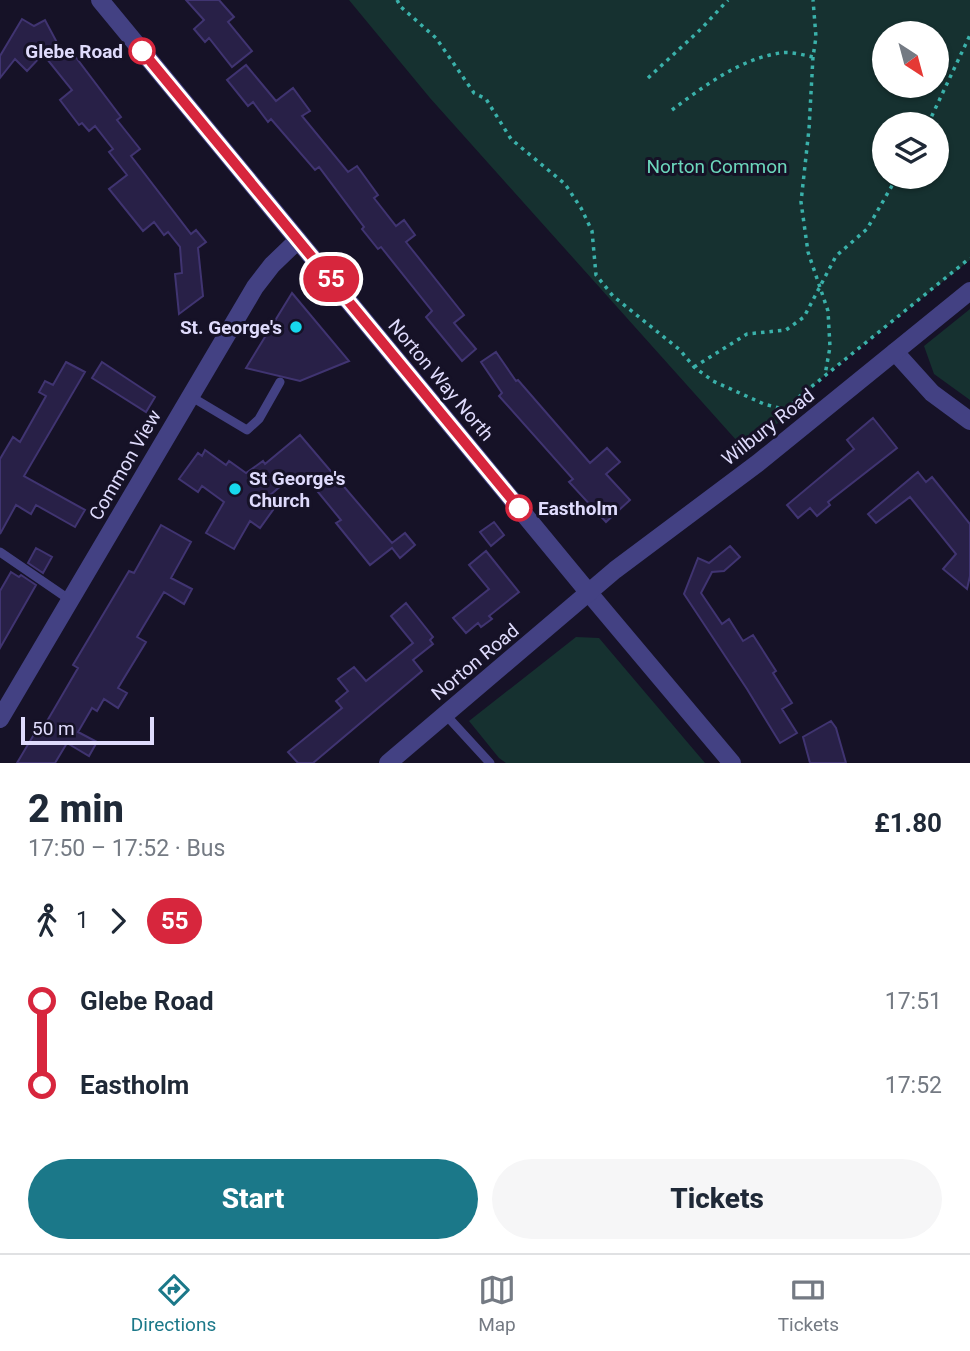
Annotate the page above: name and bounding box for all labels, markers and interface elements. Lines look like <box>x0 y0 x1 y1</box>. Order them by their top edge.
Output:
north arrow <box>872 21 948 98</box>
map controls <box>872 21 949 189</box>
marker: Glebe Road <box>129 38 155 64</box>
place label: Glebe Road <box>25 40 123 63</box>
button: layers <box>872 112 949 189</box>
park label: Norton Common <box>646 155 788 178</box>
line badge: 55 <box>300 256 362 302</box>
text: 55 <box>317 265 345 293</box>
street label: Norton Way North <box>383 314 499 446</box>
place label: St. George's <box>180 316 282 339</box>
marker: St. George's <box>288 319 304 335</box>
street label: Wilbury Road <box>717 384 819 470</box>
street label: Common View <box>84 406 166 524</box>
place label: St George's Church <box>249 467 346 512</box>
marker: St George's Church <box>227 481 243 497</box>
marker: Eastholm <box>506 495 532 521</box>
place label: Eastholm <box>538 497 618 520</box>
street label: Norton Road <box>427 619 523 705</box>
scale bar <box>21 714 154 746</box>
text: 50 m <box>32 717 75 740</box>
text: 2 min <box>28 787 124 831</box>
text: £1.80 <box>874 808 942 838</box>
text: 17:50 – 17:52 · Bus <box>28 835 225 862</box>
icon: walk <box>28 902 66 940</box>
icon: forward <box>99 902 137 940</box>
text: 1 <box>76 907 89 934</box>
text: 55 <box>161 907 188 935</box>
text: Glebe Road <box>80 986 214 1016</box>
text: 17:51 <box>885 988 942 1015</box>
text: Eastholm <box>80 1070 189 1100</box>
text: 17:52 <box>885 1072 942 1099</box>
button: Start <box>28 1159 478 1239</box>
button: Tickets <box>492 1159 942 1239</box>
tab: Directions <box>131 1271 216 1336</box>
tab: Map <box>478 1271 516 1336</box>
tab: Tickets <box>778 1271 839 1336</box>

